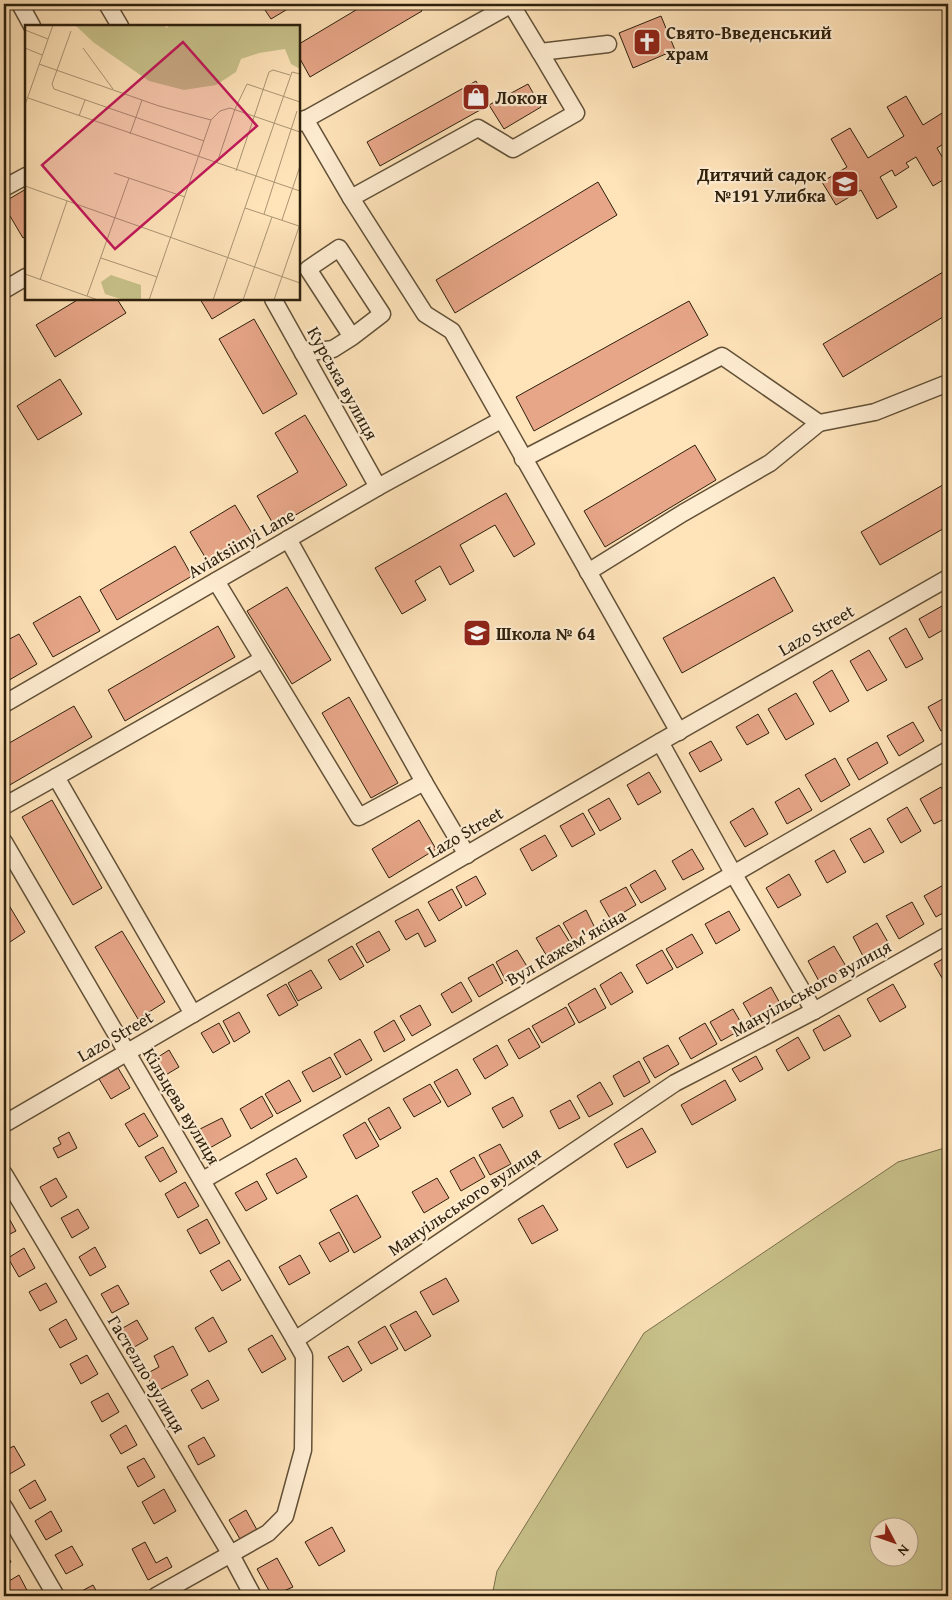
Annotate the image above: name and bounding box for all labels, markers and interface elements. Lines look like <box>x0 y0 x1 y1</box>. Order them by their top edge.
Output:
place label: Свято-Введенський храм <box>666 19 832 67</box>
inset map <box>25 25 300 300</box>
church icon: Свято-Введенський храм <box>632 27 662 57</box>
shop icon: Локон <box>461 82 491 112</box>
place label: Локон <box>495 84 548 111</box>
place label: Дитячий садок №191 Улибка <box>696 161 827 209</box>
school or university icon: Дитячий садок №191 Улибка <box>830 169 860 199</box>
street label: Курська вулиця <box>301 321 385 445</box>
street label: Aviatsiinyi Lane <box>182 501 300 585</box>
street label: Lazo Street <box>773 597 860 663</box>
school or university icon: Школа № 64 <box>462 618 492 648</box>
place label: Школа № 64 <box>496 620 596 647</box>
street label: Lazo Street <box>422 799 509 865</box>
street label: Вул Кажем'якіна <box>501 901 631 992</box>
street label: Мануільського вулиця <box>726 933 896 1043</box>
street label: Lazo Street <box>72 1003 159 1069</box>
street label: Кільцева вулиця <box>136 1042 228 1170</box>
street label: Мануільського вулиця <box>382 1140 546 1262</box>
street label: Гастелло вулиця <box>101 1310 193 1438</box>
north arrow <box>870 1518 920 1568</box>
text: N <box>893 1540 914 1561</box>

